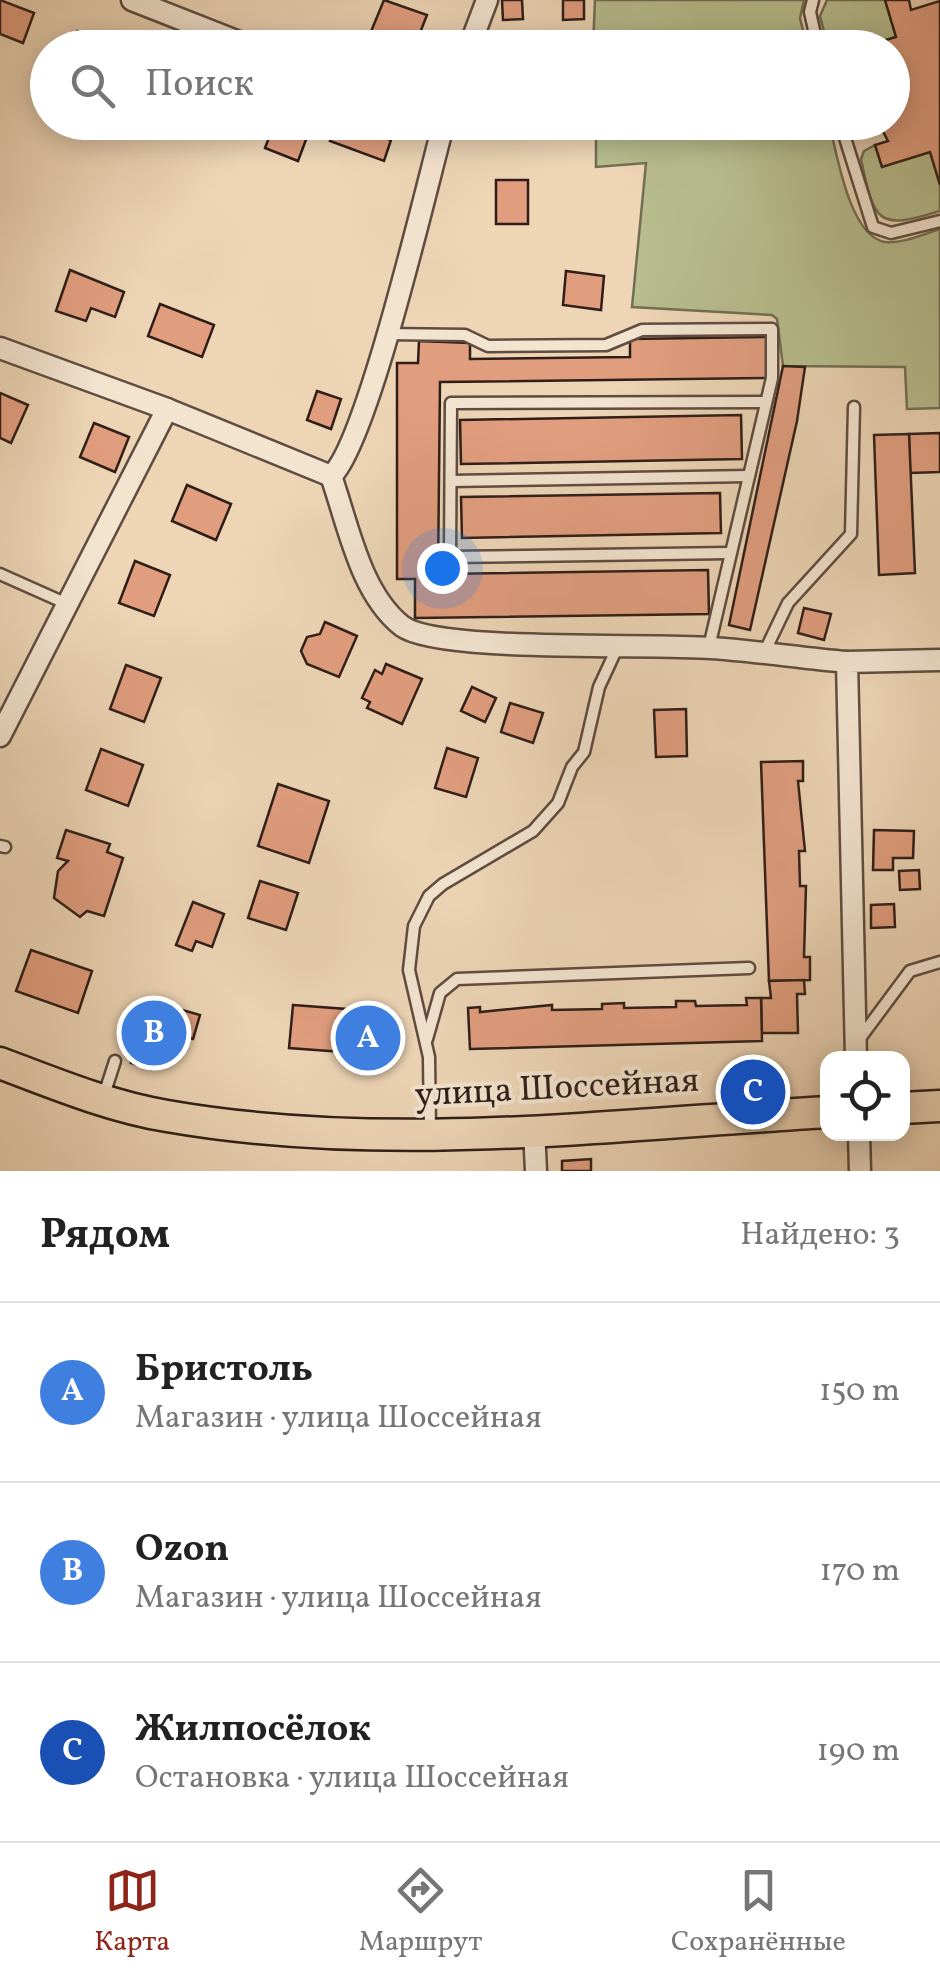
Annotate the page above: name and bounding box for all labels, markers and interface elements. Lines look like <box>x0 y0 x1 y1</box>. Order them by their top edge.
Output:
search box <box>30 30 910 140</box>
icon: search <box>65 58 120 113</box>
text: Поиск <box>145 59 254 112</box>
your location <box>417 543 468 594</box>
pin: B <box>122 996 186 1070</box>
pin: A <box>336 1000 400 1076</box>
map controls <box>820 1051 910 1141</box>
button: locate <box>820 1051 910 1141</box>
pin: C <box>720 1054 786 1130</box>
street label: улица Шоссейная <box>414 1058 700 1120</box>
text: Рядом <box>40 1207 170 1266</box>
text: Найдено: 3 <box>740 1214 900 1258</box>
text: Бристоль <box>135 1344 313 1397</box>
text: A <box>61 1370 84 1414</box>
text: 150 m <box>819 1370 900 1414</box>
text: Магазин · улица Шоссейная <box>135 1397 542 1441</box>
text: Ozon <box>135 1524 229 1577</box>
text: B <box>62 1550 83 1594</box>
text: 170 m <box>819 1550 900 1594</box>
text: Магазин · улица Шоссейная <box>135 1577 542 1621</box>
text: Жилпосёлок <box>135 1704 371 1757</box>
text: C <box>62 1730 83 1774</box>
text: 190 m <box>816 1730 900 1774</box>
text: Остановка · улица Шоссейная <box>135 1757 569 1801</box>
tab: Карта <box>94 1863 170 1962</box>
tab: Маршрут <box>359 1863 482 1962</box>
tab: Сохранённые <box>671 1863 846 1962</box>

